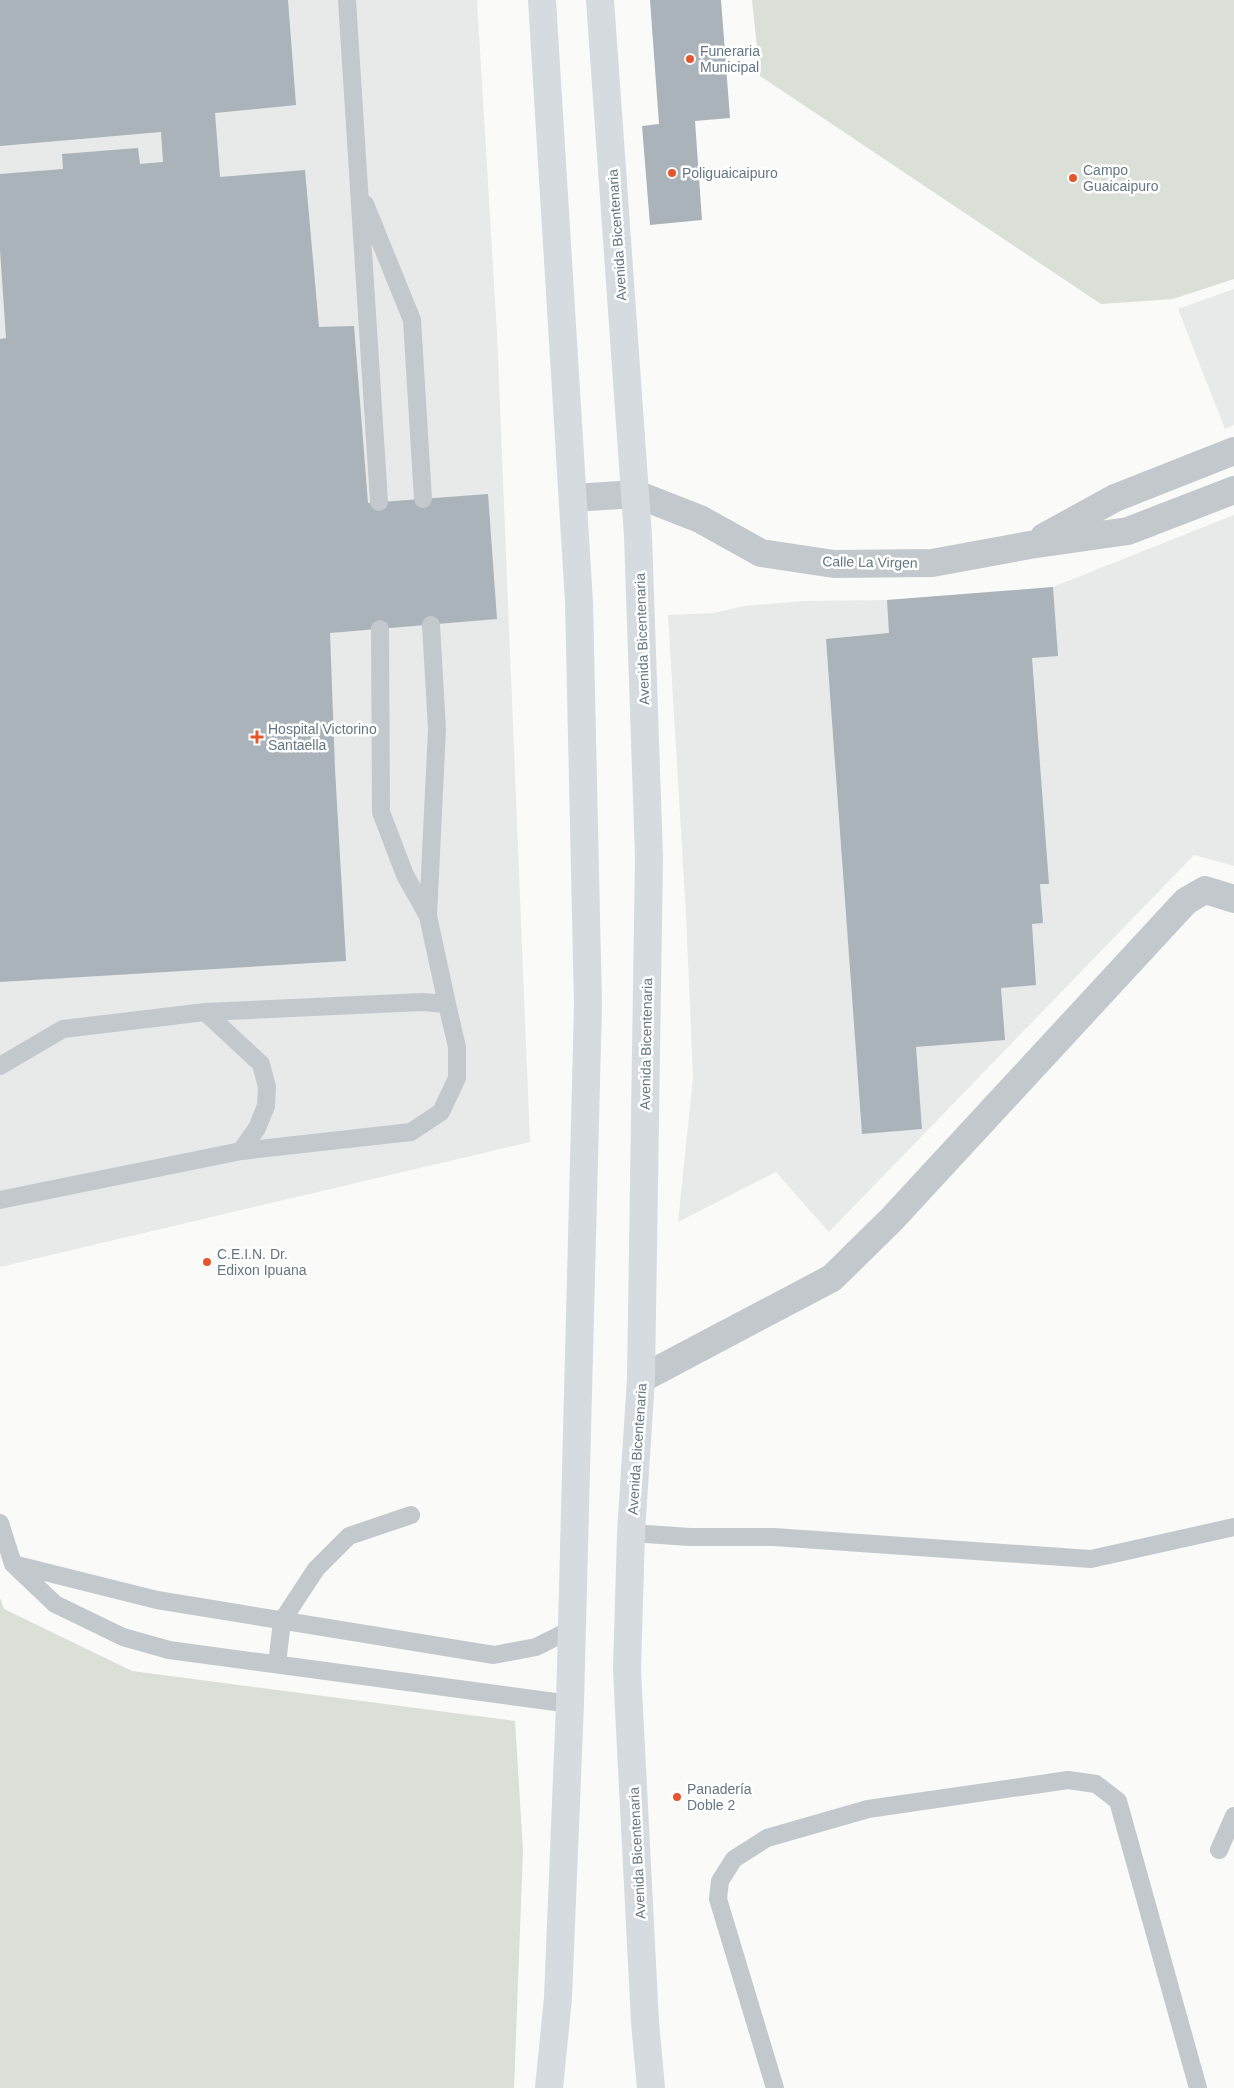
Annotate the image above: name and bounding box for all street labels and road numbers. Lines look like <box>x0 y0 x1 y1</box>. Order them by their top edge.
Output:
street label: Avenida Bicentenaria <box>604 168 630 301</box>
street label: Calle La Virgen <box>822 553 918 571</box>
street label: Avenida Bicentenaria <box>632 573 652 705</box>
street label: Avenida Bicentenaria <box>637 978 655 1110</box>
street label: Avenida Bicentenaria <box>624 1382 650 1515</box>
street label: Avenida Bicentenaria <box>626 1786 648 1919</box>

